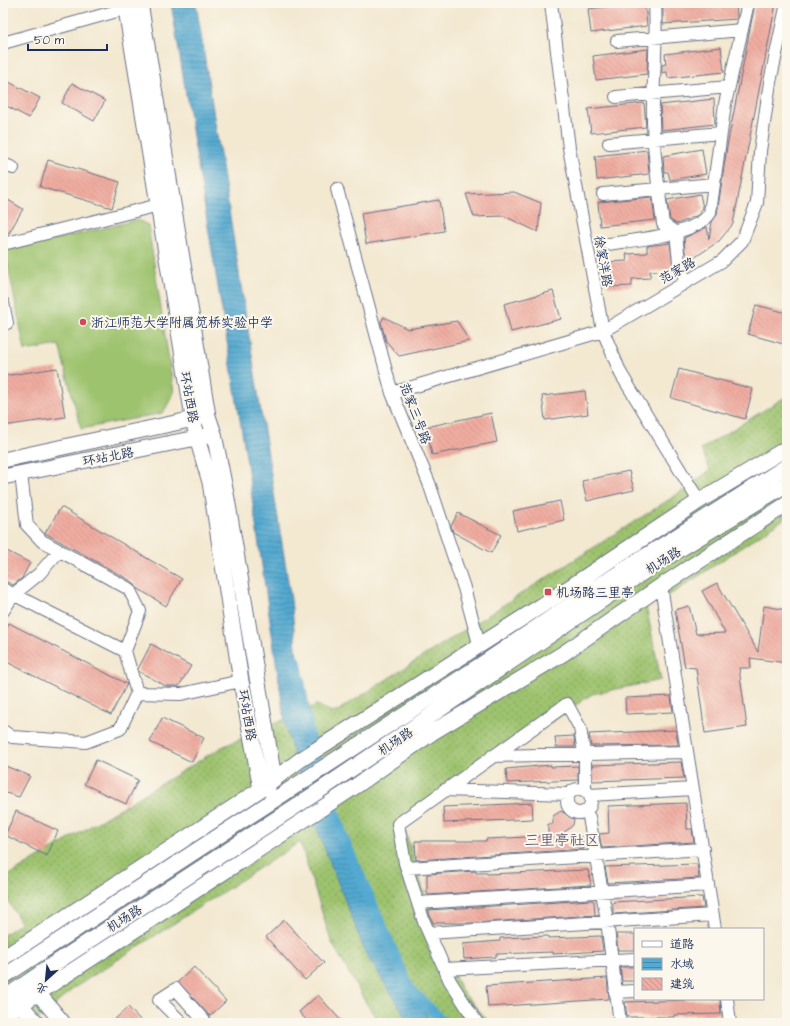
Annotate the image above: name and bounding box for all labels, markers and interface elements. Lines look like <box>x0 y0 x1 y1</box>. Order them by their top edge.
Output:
scale bar <box>28 26 107 52</box>
text: 50 m <box>34 32 65 49</box>
street label: 徐家洋路 <box>590 234 616 288</box>
street label: 范家路 <box>656 253 699 288</box>
place label: 浙江师范大学附属笕桥实验中学 <box>91 314 273 332</box>
marker: 浙江师范大学附属笕桥实验中学 <box>78 317 88 327</box>
street label: 环站西路 <box>176 370 202 424</box>
street label: 范家三号路 <box>395 380 435 447</box>
street label: 环站北路 <box>81 443 135 471</box>
street label: 机场路 <box>642 543 685 579</box>
place label: 机场路三里亭 <box>556 584 634 602</box>
marker: 机场路三里亭 <box>543 587 553 597</box>
street label: 环站西路 <box>234 688 260 742</box>
street label: 机场路 <box>374 723 417 760</box>
district label: 三里亭社区 <box>524 830 600 851</box>
street label: 机场路 <box>103 901 146 937</box>
legend <box>634 928 764 1000</box>
text: 道路 <box>670 936 694 953</box>
text: 水域 <box>670 956 694 973</box>
north arrow <box>26 960 66 1000</box>
text: 建筑 <box>670 976 694 993</box>
text: 北 <box>33 979 50 998</box>

